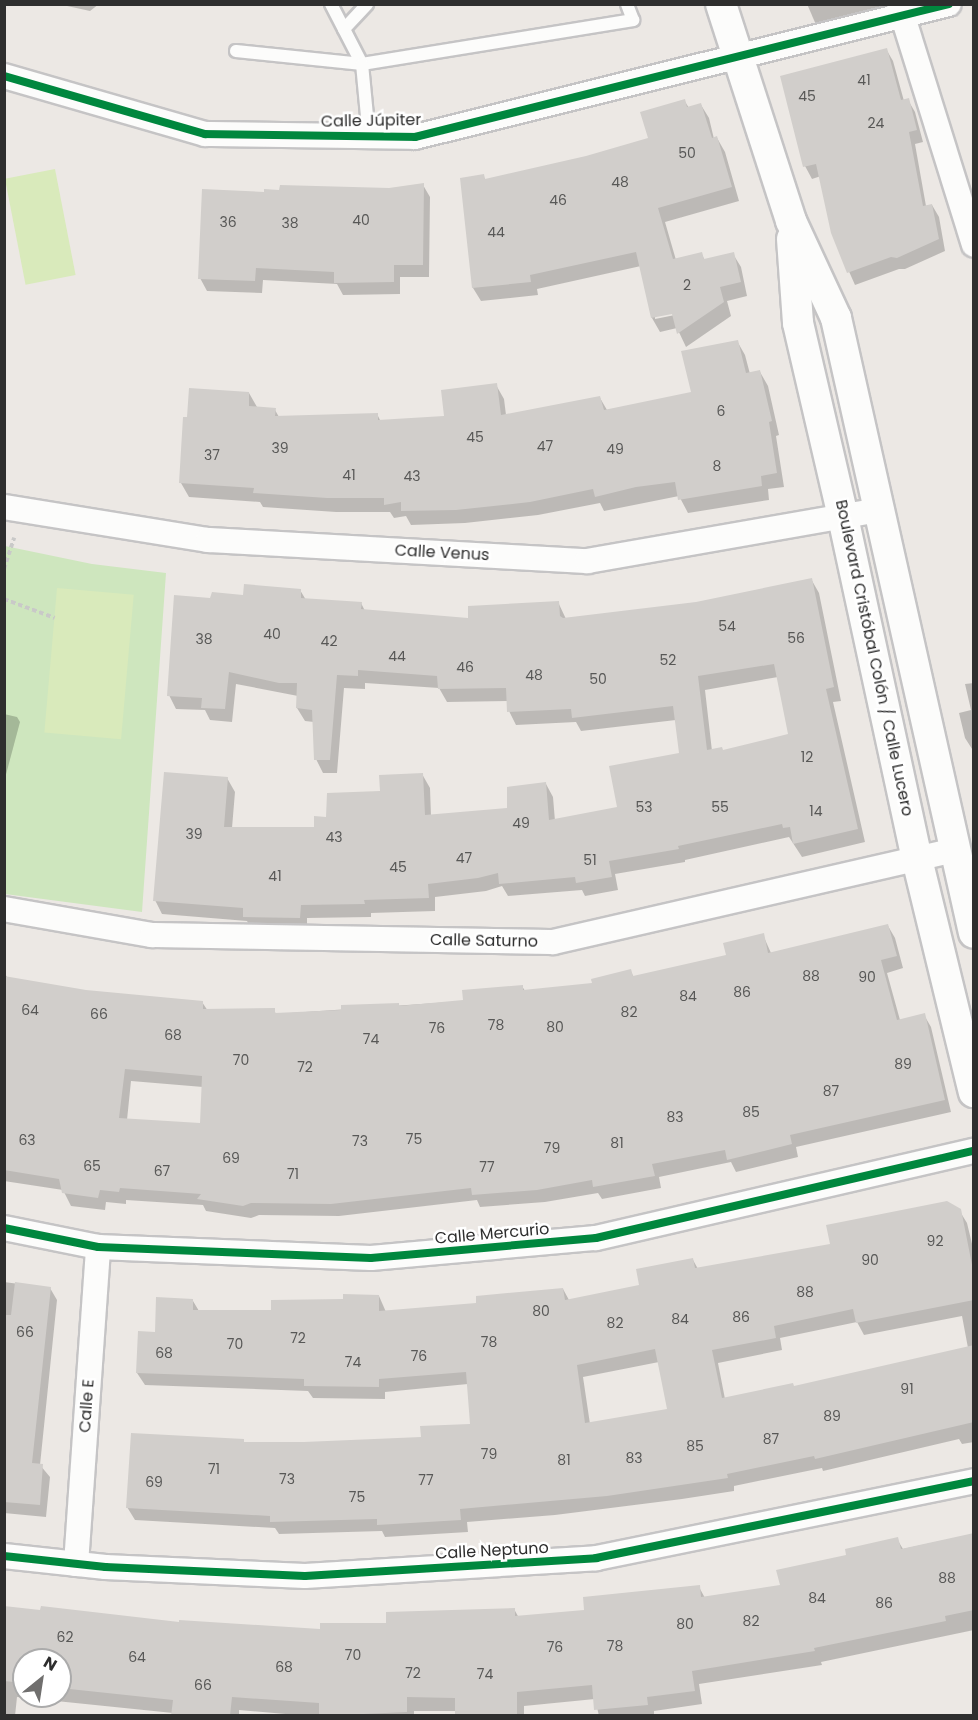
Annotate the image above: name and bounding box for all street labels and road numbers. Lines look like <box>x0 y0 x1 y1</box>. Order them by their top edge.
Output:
street label: Calle Júpiter <box>321 111 421 131</box>
street label: Boulevard Cristóbal Colón / Calle Lucero <box>831 498 917 818</box>
street label: Calle Venus <box>394 541 490 565</box>
street label: Calle Saturno <box>430 930 538 952</box>
street label: Calle Mercurio <box>434 1219 550 1249</box>
street label: Calle E <box>76 1379 98 1433</box>
street label: Calle Neptuno <box>435 1538 549 1564</box>

